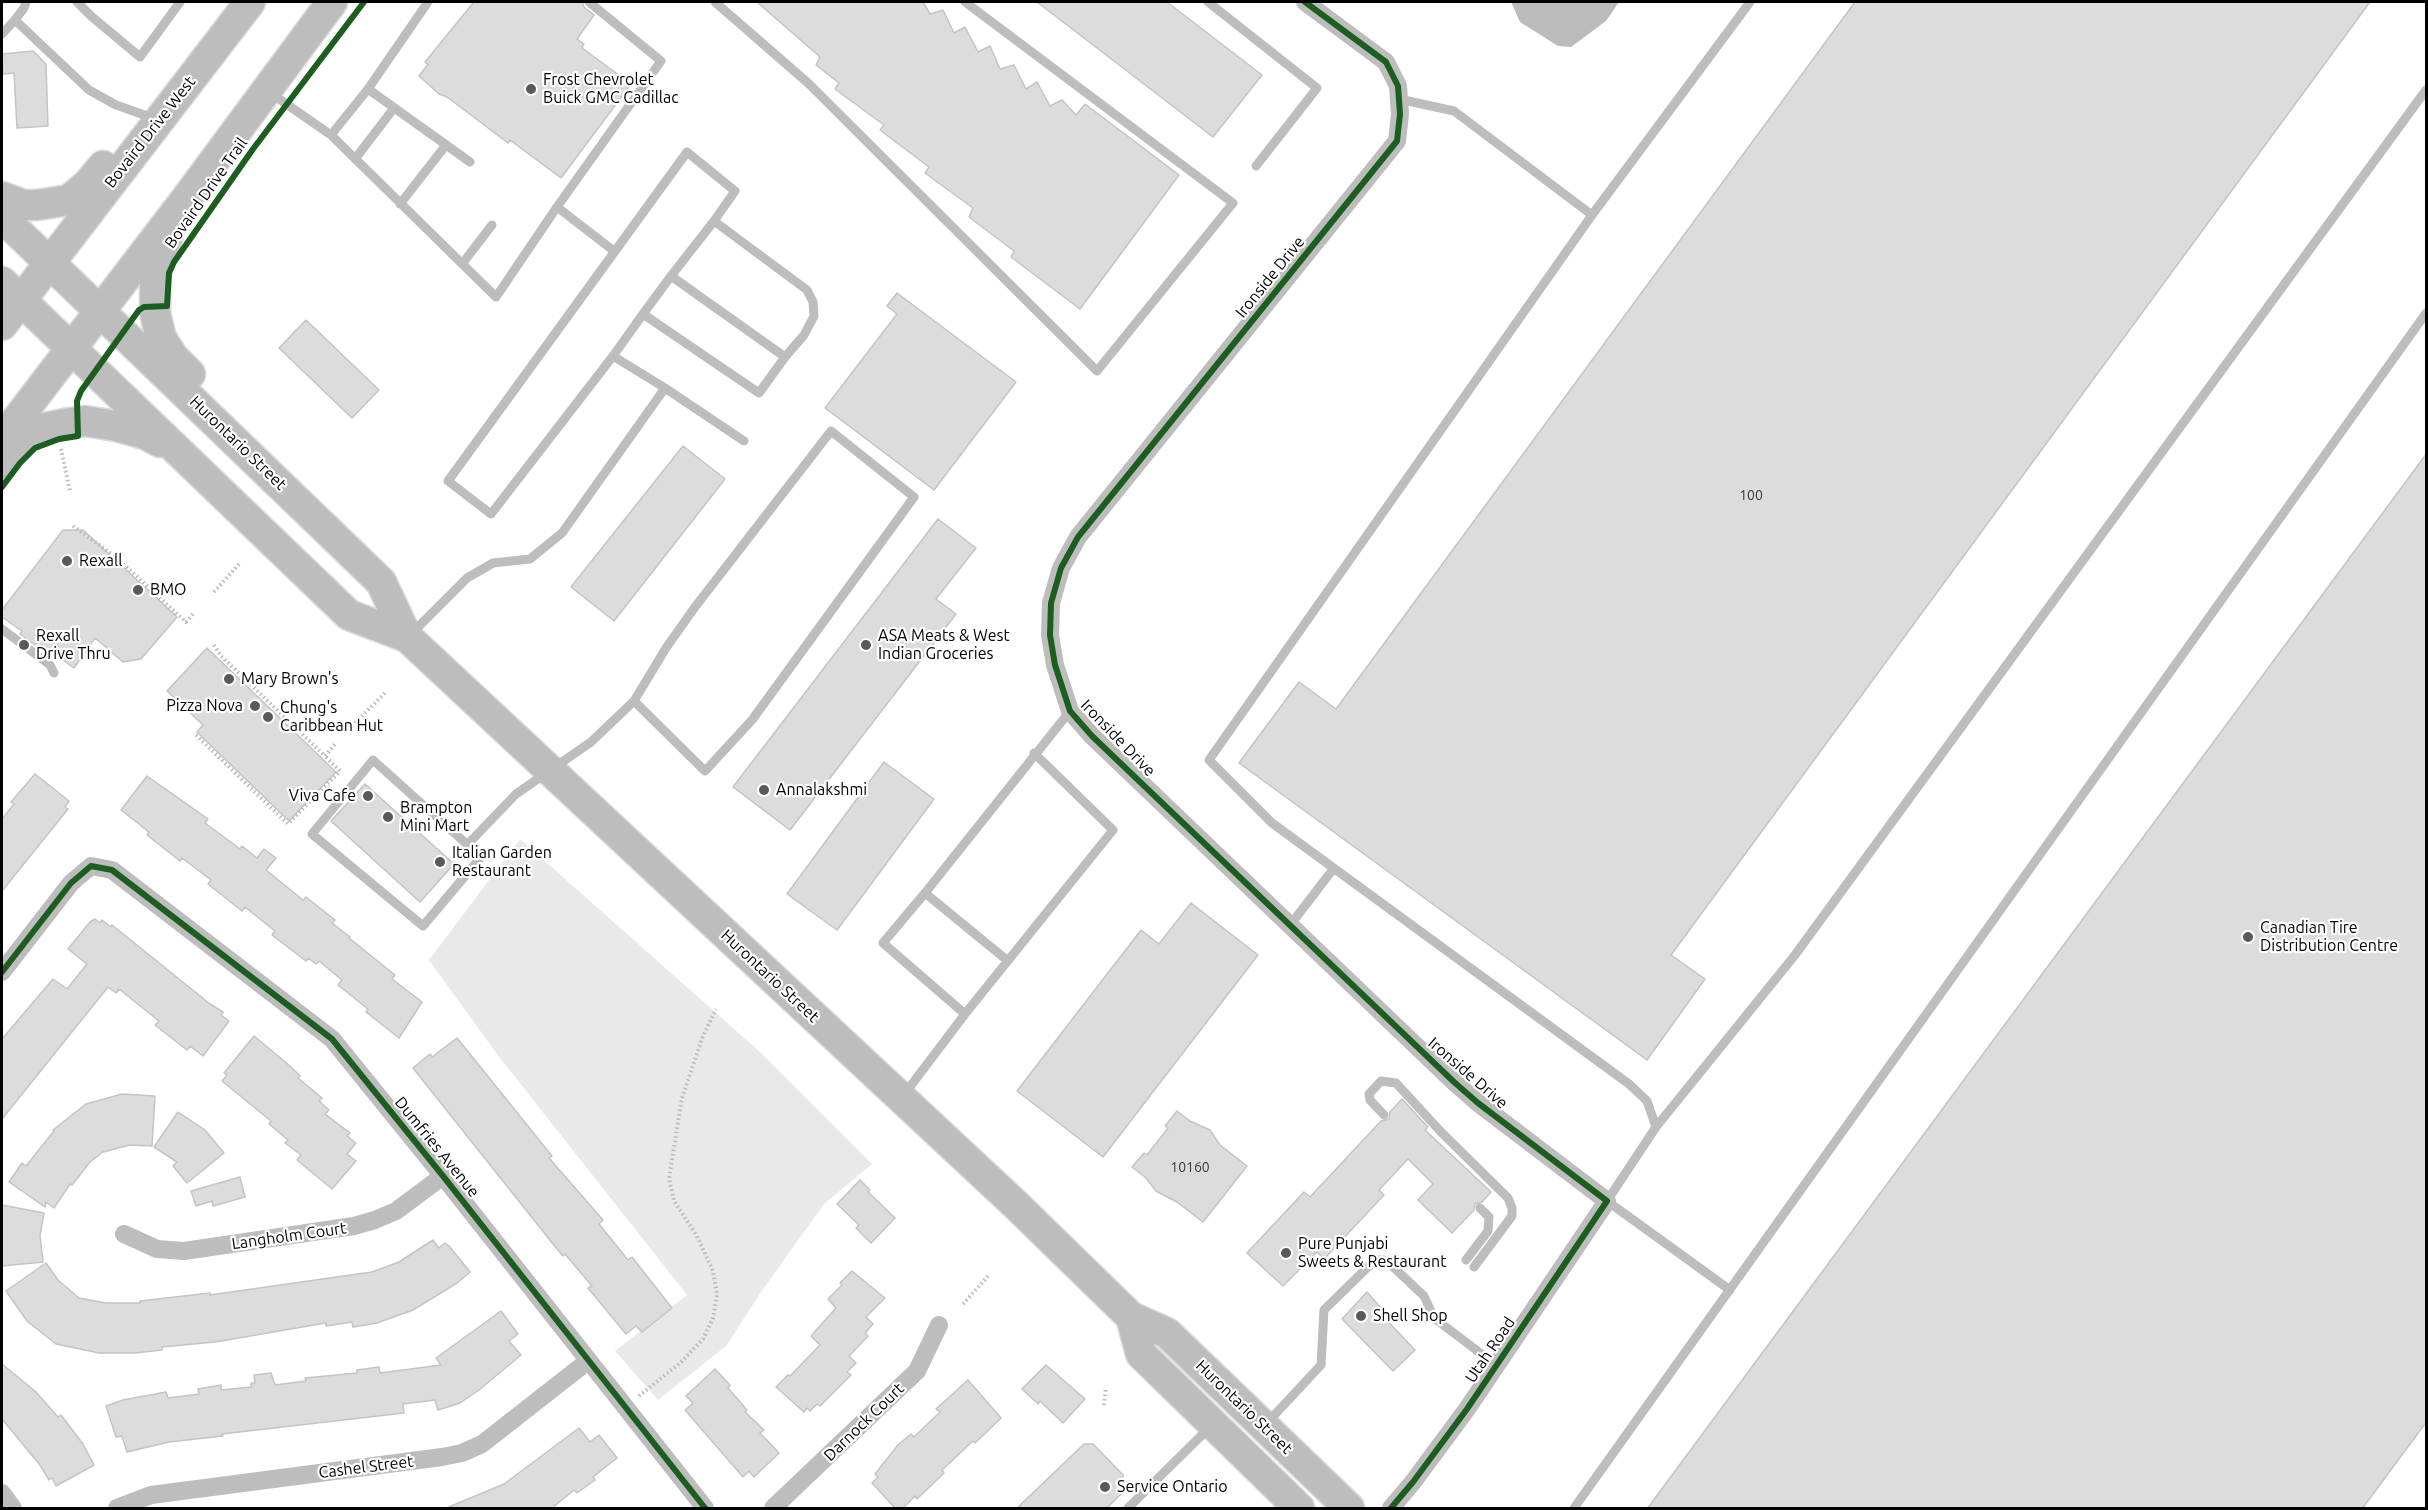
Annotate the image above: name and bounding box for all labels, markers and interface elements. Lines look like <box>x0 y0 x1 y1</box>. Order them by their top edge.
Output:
place label: Frost Chevrolet Buick GMC Cadillac <box>543 70 679 108</box>
street label: Bovaird Drive West <box>100 72 200 192</box>
marker: Frost Chevrolet Buick GMC Cadillac <box>524 82 538 96</box>
street label: Bovaird Drive Trail <box>161 134 251 252</box>
street label: Ironside Drive <box>1231 232 1309 322</box>
street label: Hurontario Street <box>186 392 290 494</box>
house number: 100 <box>1739 487 1763 503</box>
place label: Rexall <box>79 551 122 571</box>
marker: Rexall <box>60 554 74 568</box>
place label: BMO <box>150 580 186 600</box>
marker: BMO <box>131 583 145 597</box>
place label: Rexall Drive Thru <box>36 626 111 664</box>
place label: ASA Meats & West Indian Groceries <box>878 626 1010 664</box>
marker: Rexall Drive Thru <box>17 638 31 652</box>
marker: ASA Meats & West Indian Groceries <box>859 638 873 652</box>
place label: Mary Brown's <box>241 669 339 689</box>
marker: Mary Brown's <box>222 672 236 686</box>
place label: Pizza Nova <box>166 696 243 716</box>
street label: Ironside Drive <box>1077 696 1159 780</box>
place label: Chung's Caribbean Hut <box>280 698 383 736</box>
marker: Pizza Nova <box>248 699 262 713</box>
marker: Chung's Caribbean Hut <box>261 710 275 724</box>
place label: Annalakshmi <box>776 780 867 800</box>
marker: Annalakshmi <box>757 783 771 797</box>
place label: Viva Cafe <box>289 786 356 806</box>
marker: Viva Cafe <box>361 789 375 803</box>
place label: Brampton Mini Mart <box>400 798 472 836</box>
marker: Brampton Mini Mart <box>381 810 395 824</box>
place label: Italian Garden Restaurant <box>452 843 552 881</box>
marker: Italian Garden Restaurant <box>433 855 447 869</box>
place label: Canadian Tire Distribution Centre <box>2260 918 2398 956</box>
street label: Hurontario Street <box>717 926 823 1026</box>
marker: Canadian Tire Distribution Centre <box>2241 930 2255 944</box>
street label: Ironside Drive <box>1424 1033 1512 1113</box>
street label: Dumfries Avenue <box>391 1093 483 1201</box>
house number: 10160 <box>1170 1159 1210 1175</box>
street label: Langholm Court <box>230 1218 348 1254</box>
place label: Pure Punjabi Sweets & Restaurant <box>1298 1234 1446 1272</box>
marker: Pure Punjabi Sweets & Restaurant <box>1279 1246 1293 1260</box>
place label: Shell Shop <box>1373 1306 1448 1326</box>
marker: Shell Shop <box>1354 1309 1368 1323</box>
street label: Utah Road <box>1461 1314 1519 1386</box>
street label: Hurontario Street <box>1192 1356 1296 1458</box>
street label: Darnock Court <box>820 1379 908 1465</box>
street label: Cashel Street <box>317 1452 415 1482</box>
place label: Service Ontario <box>1117 1477 1228 1497</box>
marker: Service Ontario <box>1098 1480 1112 1494</box>

